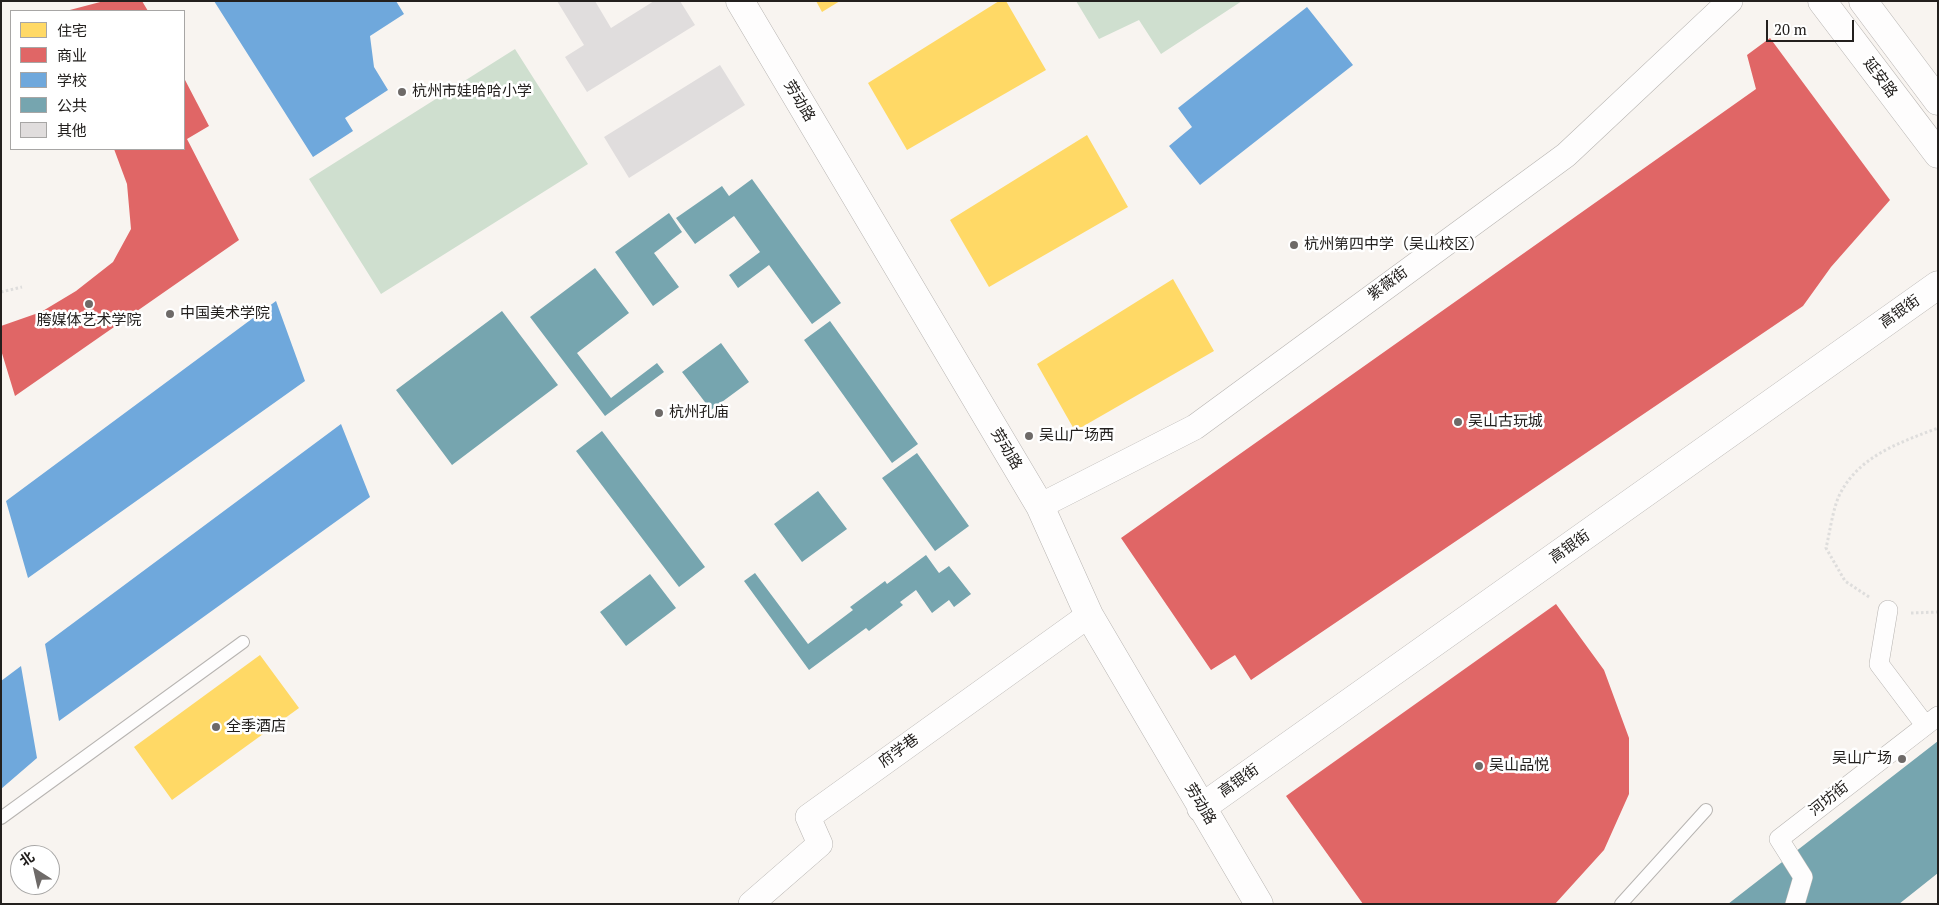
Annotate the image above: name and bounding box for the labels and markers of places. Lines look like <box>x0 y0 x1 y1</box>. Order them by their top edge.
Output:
place label: 杭州市娃哈哈小学 <box>412 83 532 101</box>
marker: 杭州市娃哈哈小学 <box>396 86 408 98</box>
place label: 杭州第四中学（吴山校区） <box>1304 236 1484 254</box>
marker: 杭州第四中学（吴山校区） <box>1288 239 1300 251</box>
marker: 胯媒体艺术学院 <box>83 298 95 310</box>
place label: 中国美术学院 <box>180 305 270 323</box>
marker: 中国美术学院 <box>164 308 176 320</box>
place label: 胯媒体艺术学院 <box>37 312 141 330</box>
place label: 杭州孔庙 <box>669 404 729 422</box>
marker: 杭州孔庙 <box>653 407 665 419</box>
place label: 吴山古玩城 <box>1468 413 1543 431</box>
marker: 吴山古玩城 <box>1452 416 1464 428</box>
place label: 吴山广场西 <box>1039 427 1114 445</box>
marker: 吴山广场西 <box>1023 430 1035 442</box>
place label: 全季酒店 <box>226 718 286 736</box>
marker: 全季酒店 <box>210 721 222 733</box>
place label: 吴山广场 <box>1832 750 1892 768</box>
marker: 吴山广场 <box>1896 753 1908 765</box>
place label: 吴山品悦 <box>1489 757 1549 775</box>
marker: 吴山品悦 <box>1473 760 1485 772</box>

